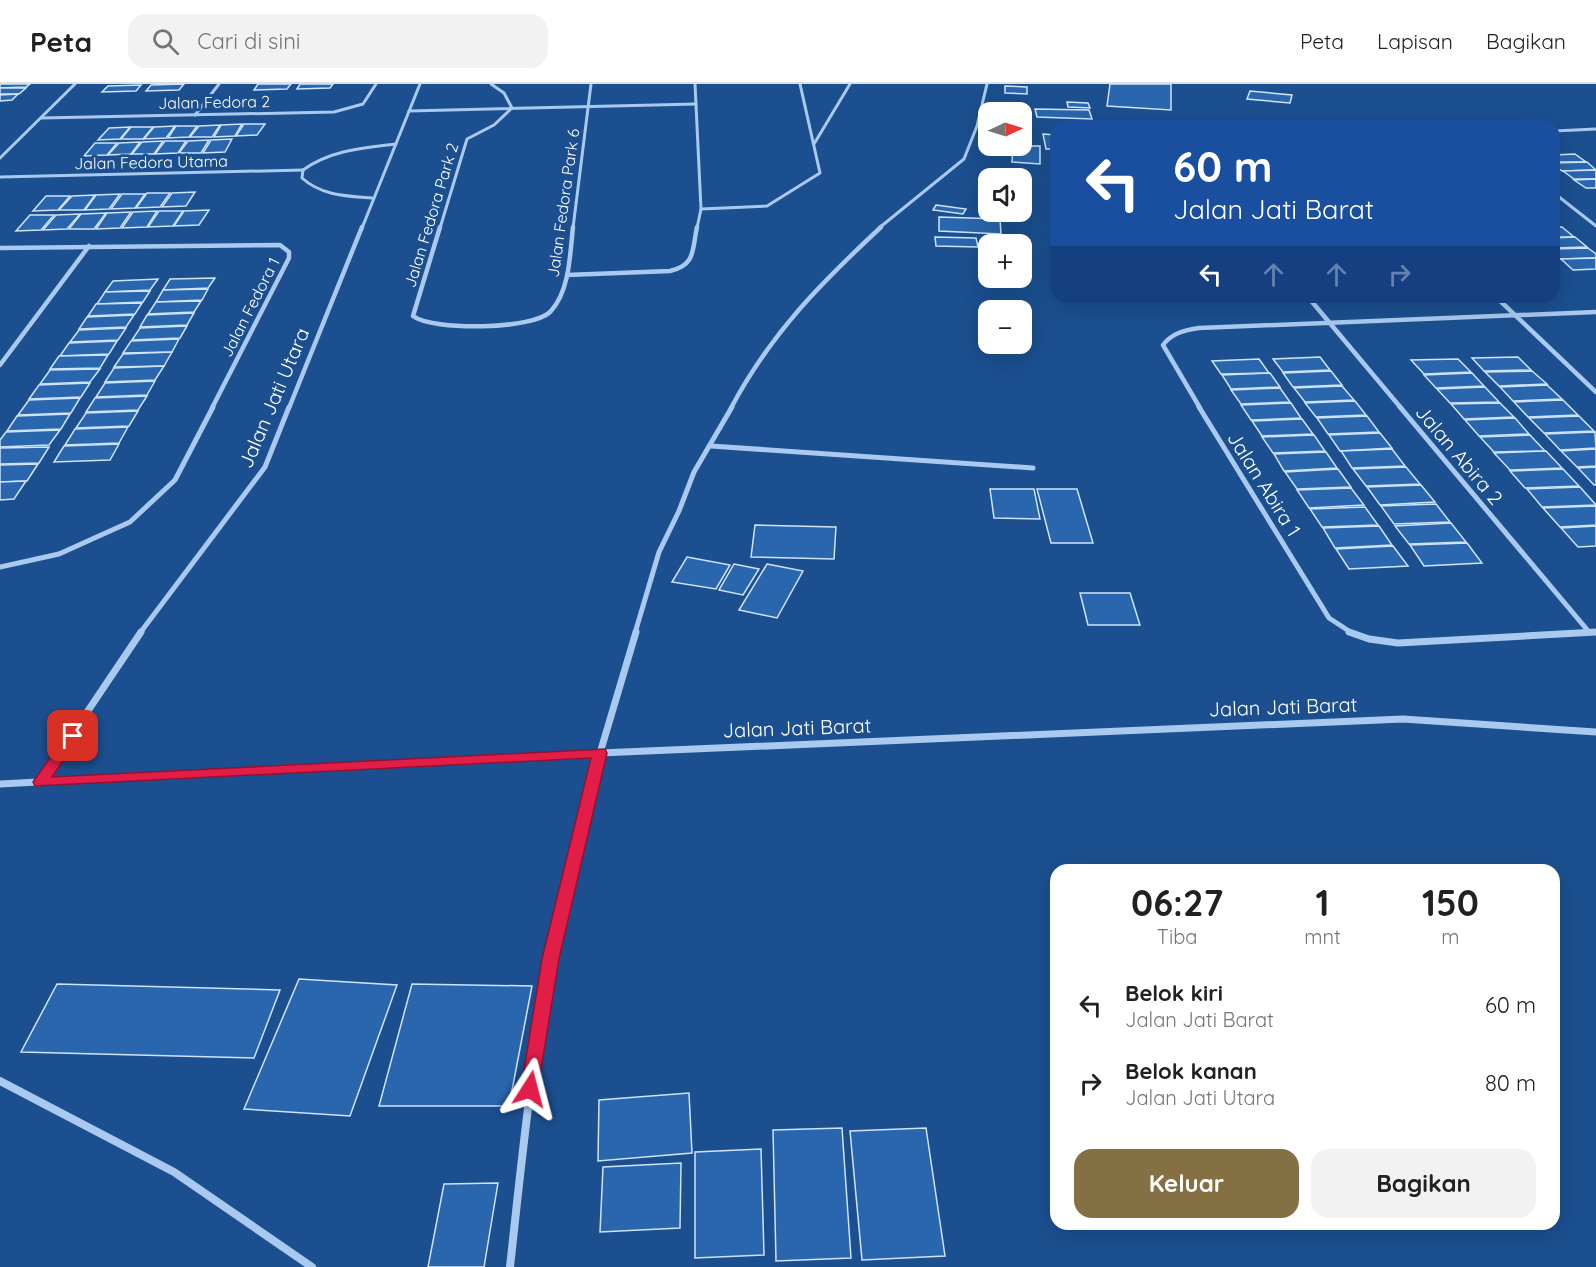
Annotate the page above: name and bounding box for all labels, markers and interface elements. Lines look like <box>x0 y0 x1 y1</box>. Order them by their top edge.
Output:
search box <box>128 14 548 68</box>
text: Peta <box>30 24 92 59</box>
icon: search <box>149 25 182 58</box>
text: Cari di sini <box>197 27 301 55</box>
text: Peta <box>1300 28 1344 54</box>
text: Lapisan <box>1377 28 1453 54</box>
text: Bagikan <box>1486 28 1566 54</box>
street label: Jalan Fedora 2 <box>158 91 270 113</box>
north arrow <box>978 102 1032 156</box>
map controls <box>978 102 1032 354</box>
street label: Jalan Fedora Park 6 <box>543 127 583 279</box>
street label: Jalan Fedora Park 2 <box>399 140 463 290</box>
text: 60 m <box>1173 140 1273 193</box>
icon: left <box>1074 144 1152 222</box>
street label: Jalan Fedora Utama <box>74 151 228 173</box>
button: sound <box>978 168 1032 222</box>
text: Jalan Jati Barat <box>1173 192 1374 226</box>
button: + <box>978 234 1032 288</box>
street label: Jalan Fedora 1 <box>216 254 284 360</box>
icon: left <box>1194 258 1227 291</box>
icon: ahead <box>1257 258 1290 291</box>
icon: ahead <box>1320 258 1353 291</box>
icon: right <box>1383 258 1416 291</box>
button: − <box>978 300 1032 354</box>
street label: Jalan Jati Utara <box>233 324 314 472</box>
street label: Jalan Abira 2 <box>1410 400 1508 510</box>
street label: Jalan Abira 1 <box>1222 427 1307 541</box>
street label: Jalan Jati Barat <box>1208 691 1358 722</box>
pin <box>47 710 98 761</box>
street label: Jalan Jati Barat <box>722 712 872 743</box>
icon: arrive <box>56 719 89 752</box>
text: 06:27 <box>1131 880 1223 925</box>
text: 1 <box>1316 880 1330 925</box>
text: 150 <box>1422 880 1479 925</box>
text: Tiba <box>1157 924 1197 949</box>
text: mnt <box>1304 924 1341 949</box>
text: m <box>1441 924 1460 949</box>
text: Belok kiri <box>1125 979 1223 1007</box>
icon: left <box>1074 989 1107 1022</box>
text: 60 m <box>1485 991 1536 1019</box>
text: Jalan Jati Barat <box>1125 1007 1274 1032</box>
position arrow <box>498 1057 562 1121</box>
text: Belok kanan <box>1125 1057 1257 1085</box>
icon: right <box>1074 1067 1107 1100</box>
text: 80 m <box>1485 1069 1536 1097</box>
text: Jalan Jati Utara <box>1125 1085 1275 1110</box>
button: Keluar <box>1074 1149 1299 1218</box>
button: Bagikan <box>1311 1149 1536 1218</box>

